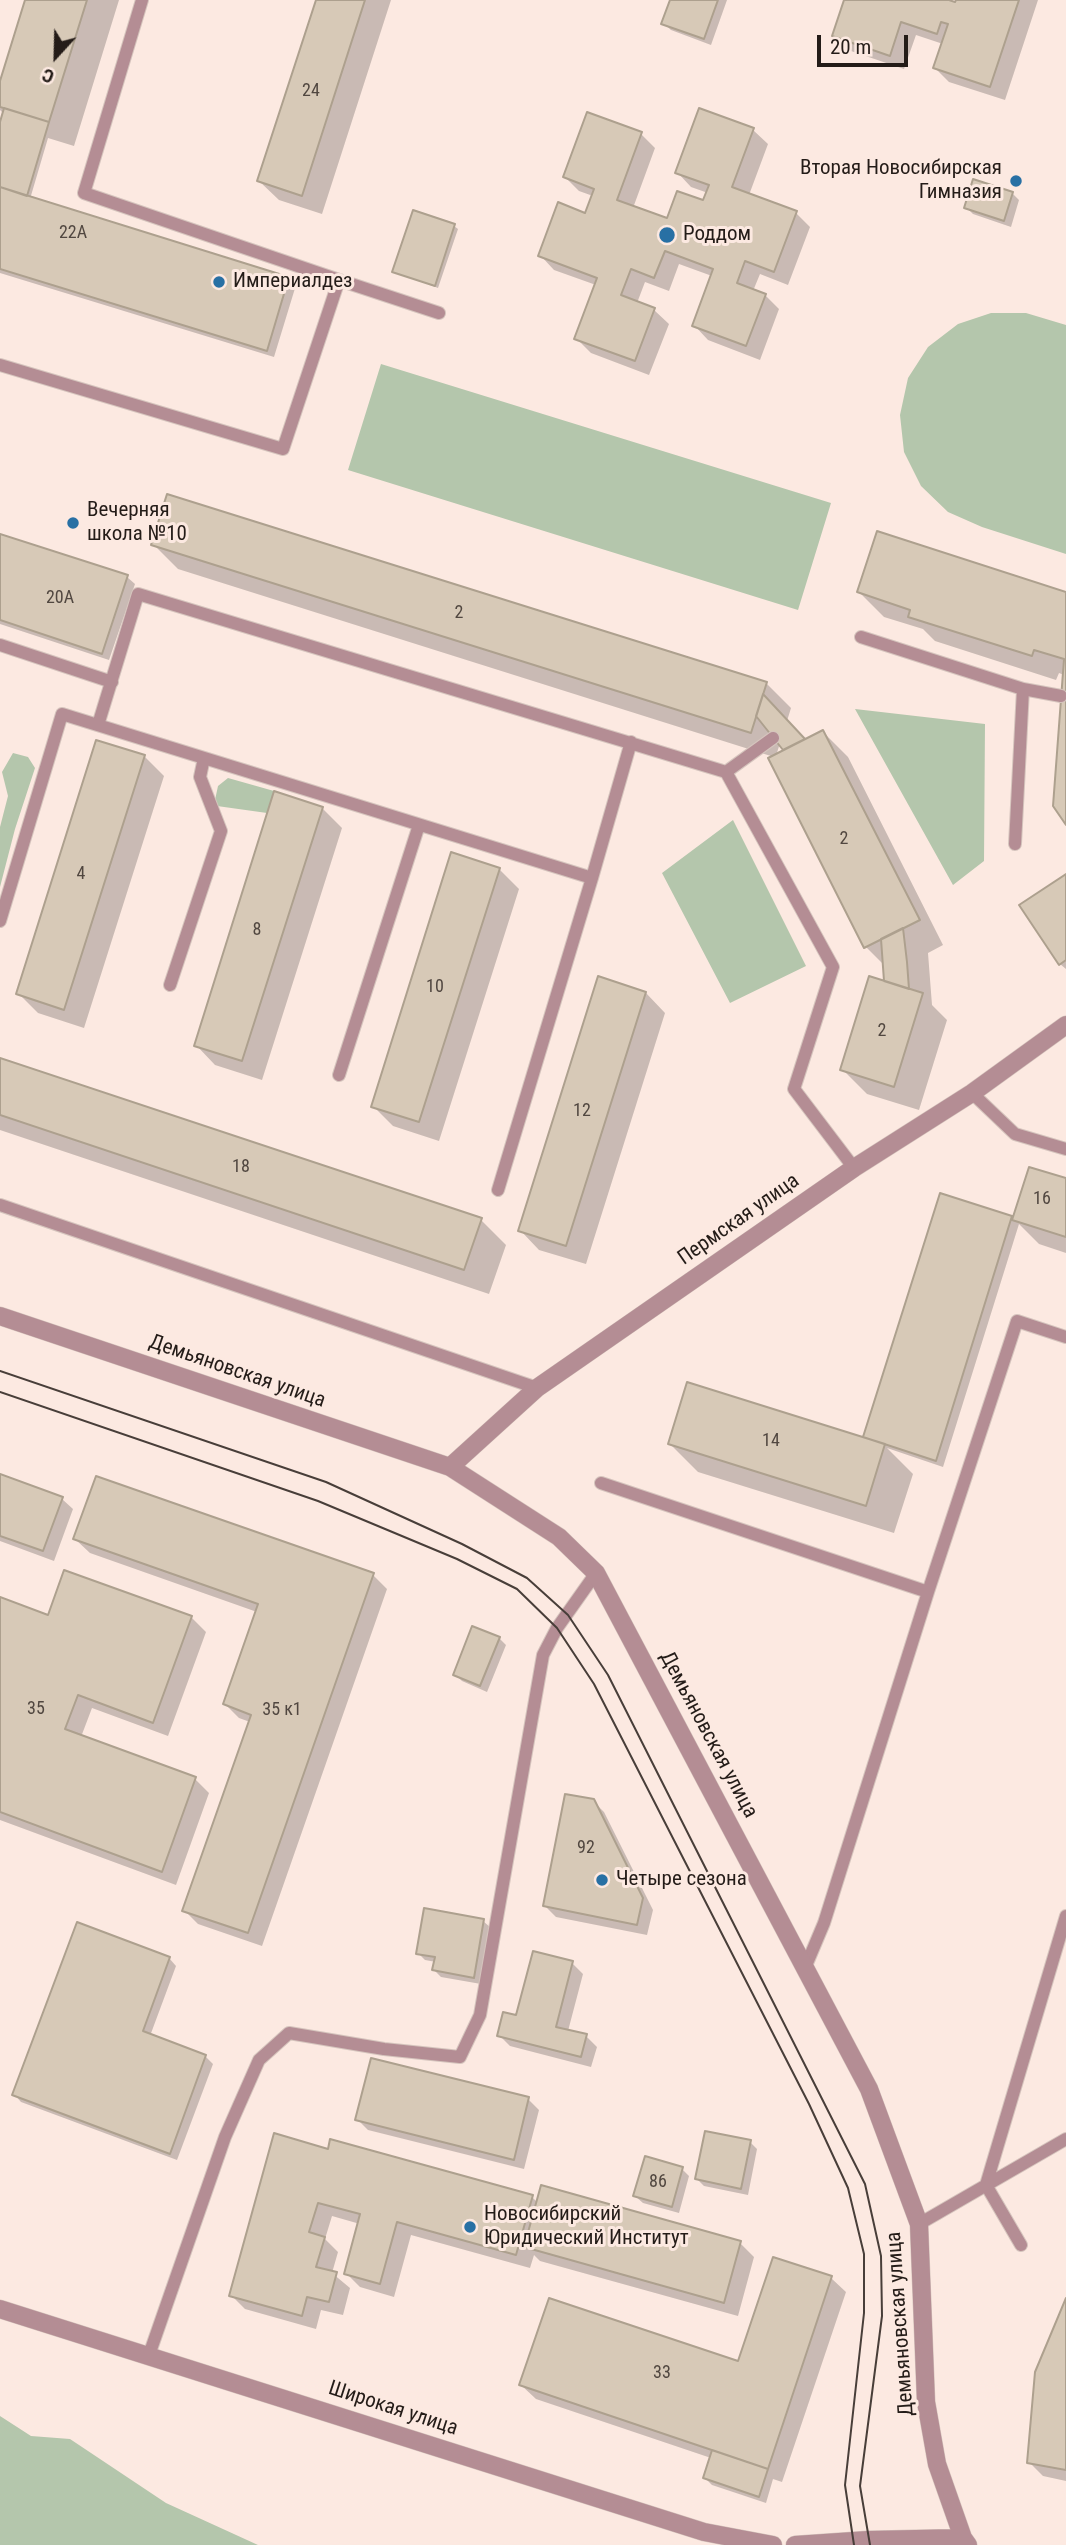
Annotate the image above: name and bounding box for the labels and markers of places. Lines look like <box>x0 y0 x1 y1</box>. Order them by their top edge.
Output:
place label: Вторая Новосибирская Гимназия <box>800 156 1002 206</box>
marker: Вторая Новосибирская Гимназия <box>1008 173 1024 189</box>
place label: Роддом <box>683 222 751 248</box>
marker: Роддом <box>657 225 677 245</box>
place label: Империалдез <box>233 269 352 295</box>
marker: Империалдез <box>211 274 227 290</box>
place label: Вечерняя школа №10 <box>87 498 187 548</box>
marker: Вечерняя школа №10 <box>65 515 81 531</box>
place label: Четыре сезона <box>616 1867 747 1893</box>
marker: Четыре сезона <box>594 1872 610 1888</box>
place label: Новосибирский Юридический Институт <box>484 2202 689 2252</box>
marker: Новосибирский Юридический Институт <box>462 2219 478 2235</box>

